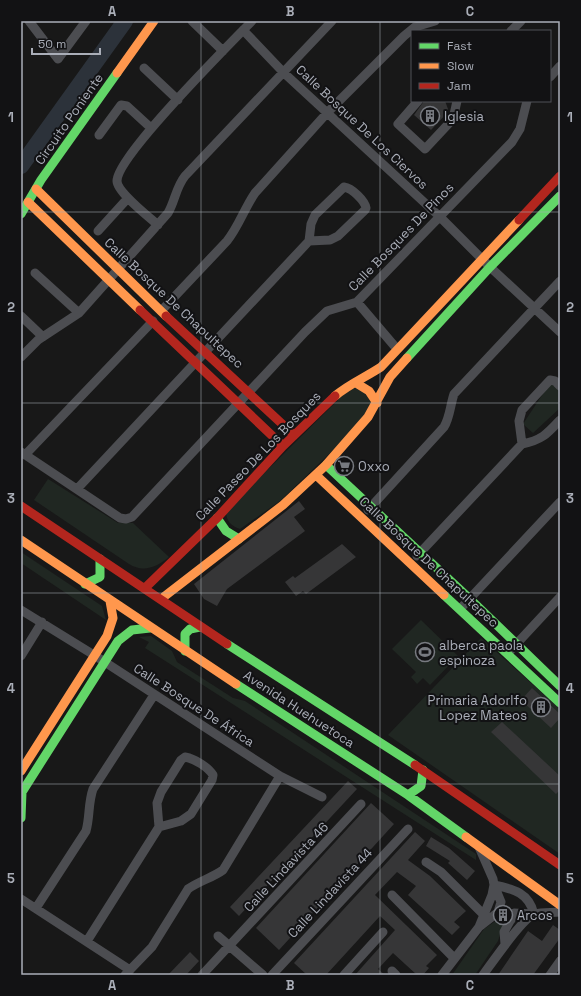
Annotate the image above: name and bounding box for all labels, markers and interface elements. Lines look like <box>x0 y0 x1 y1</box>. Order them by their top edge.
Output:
text: A <box>108 3 117 20</box>
text: B <box>286 3 295 20</box>
text: C <box>466 3 474 20</box>
scale bar <box>32 30 100 56</box>
legend <box>411 30 551 102</box>
text: 50 m <box>38 36 66 52</box>
text: Fast <box>447 38 472 54</box>
text: Slow <box>447 58 474 74</box>
street label: Calle Bosque De Los Ciervos <box>292 61 432 193</box>
street label: Circuito Poniente <box>31 70 107 168</box>
text: Jam <box>447 78 471 94</box>
building icon: Iglesia <box>419 105 441 127</box>
place label: Iglesia <box>444 108 484 125</box>
text: 1 <box>8 109 14 126</box>
text: 1 <box>567 109 573 126</box>
street label: Calle Bosques De Pinos <box>345 179 457 295</box>
street label: Calle Bosque De Chapultepec <box>101 234 247 372</box>
text: 2 <box>7 299 15 316</box>
text: 2 <box>566 299 574 316</box>
street label: Calle Paseo De Los Bosques <box>192 388 324 524</box>
supermarket icon: Oxxo <box>333 455 355 477</box>
place label: Oxxo <box>358 458 390 475</box>
text: 3 <box>7 490 15 507</box>
text: 3 <box>566 490 574 507</box>
street label: Calle Bosque De Chapultepec <box>356 493 502 631</box>
place label: alberca paola espinoza <box>439 637 524 669</box>
sports icon: alberca paola espinoza <box>414 641 436 663</box>
street label: Calle Bosque De África <box>130 660 258 751</box>
street label: Avenida Huehuetoca <box>240 667 358 752</box>
text: 4 <box>7 680 15 697</box>
text: 4 <box>566 680 574 697</box>
place label: Primaria Adorlfo Lopez Mateos <box>428 692 527 724</box>
building icon: Primaria Adorlfo Lopez Mateos <box>530 696 552 718</box>
street label: Calle Lindavista 46 <box>240 818 332 915</box>
street label: Calle Lindavista 44 <box>284 844 376 942</box>
text: 5 <box>7 870 15 887</box>
text: 5 <box>566 870 574 887</box>
building icon: Arcos <box>492 904 514 926</box>
place label: Arcos <box>517 907 553 924</box>
text: A <box>108 977 117 994</box>
text: B <box>286 977 295 994</box>
text: C <box>466 977 474 994</box>

